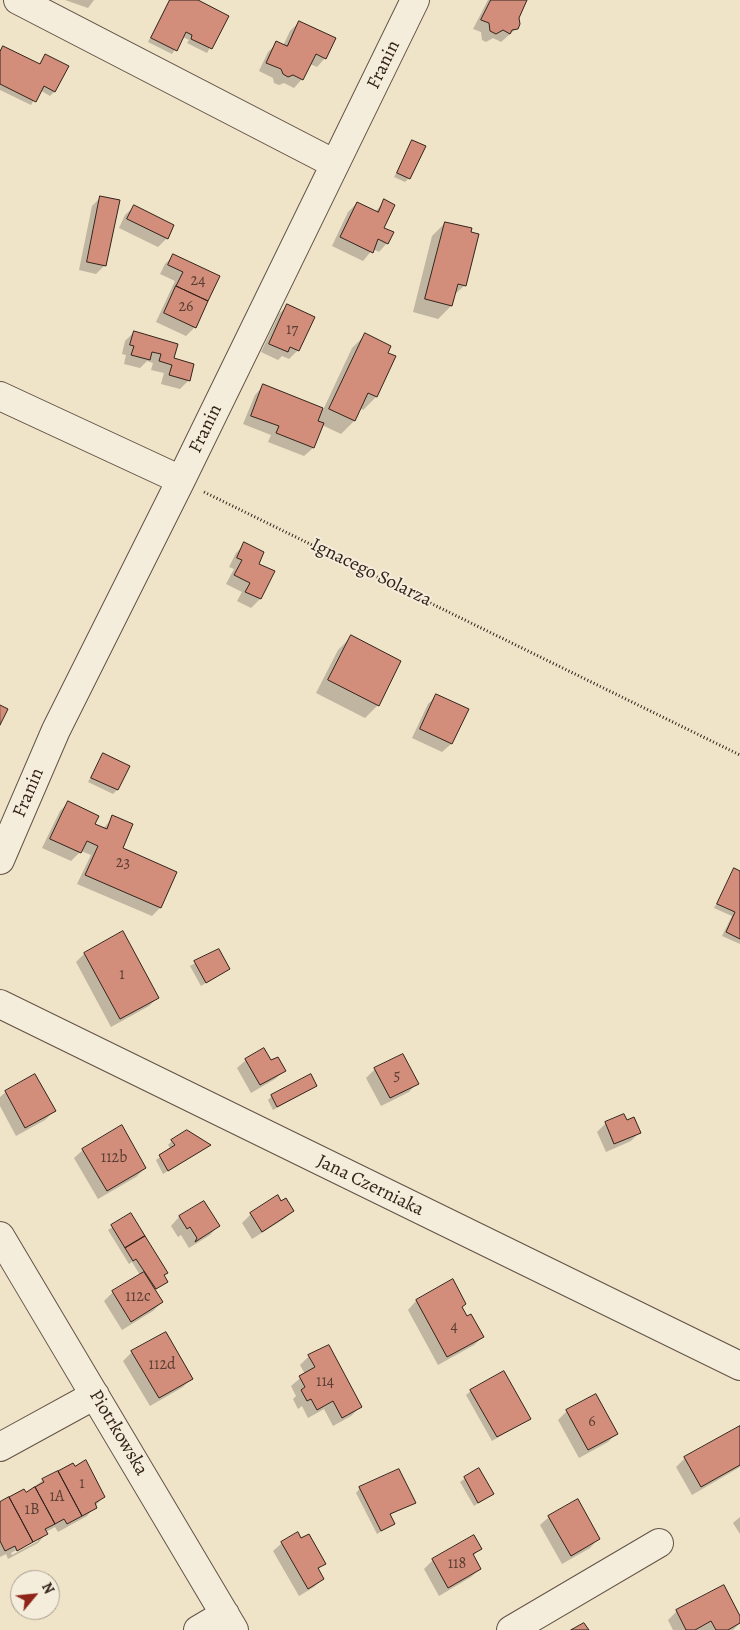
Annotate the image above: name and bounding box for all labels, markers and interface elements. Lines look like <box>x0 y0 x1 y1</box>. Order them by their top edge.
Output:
street label: Franin <box>362 37 406 93</box>
house number: 24 <box>191 271 205 291</box>
house number: 26 <box>179 297 193 317</box>
house number: 17 <box>286 320 298 340</box>
street label: Franin <box>184 401 228 457</box>
street label: Ignacego Solarza <box>307 534 435 612</box>
street label: Franin <box>8 765 50 821</box>
house number: 23 <box>116 853 130 873</box>
house number: 1 <box>119 965 125 985</box>
house number: 5 <box>394 1066 400 1086</box>
house number: 112b <box>101 1148 127 1168</box>
street label: Jana Czerniaka <box>313 1150 427 1222</box>
house number: 112c <box>125 1287 151 1307</box>
house number: 4 <box>450 1317 458 1337</box>
house number: 112d <box>148 1355 176 1375</box>
house number: 114 <box>316 1372 334 1392</box>
street label: Piotrkowska <box>84 1386 152 1480</box>
house number: 6 <box>588 1412 596 1432</box>
house number: 1 <box>79 1474 85 1494</box>
house number: 1A <box>50 1487 64 1507</box>
house number: 1B <box>24 1500 40 1520</box>
house number: 118 <box>448 1554 466 1574</box>
north arrow <box>10 1570 60 1620</box>
text: N <box>37 1579 59 1597</box>

